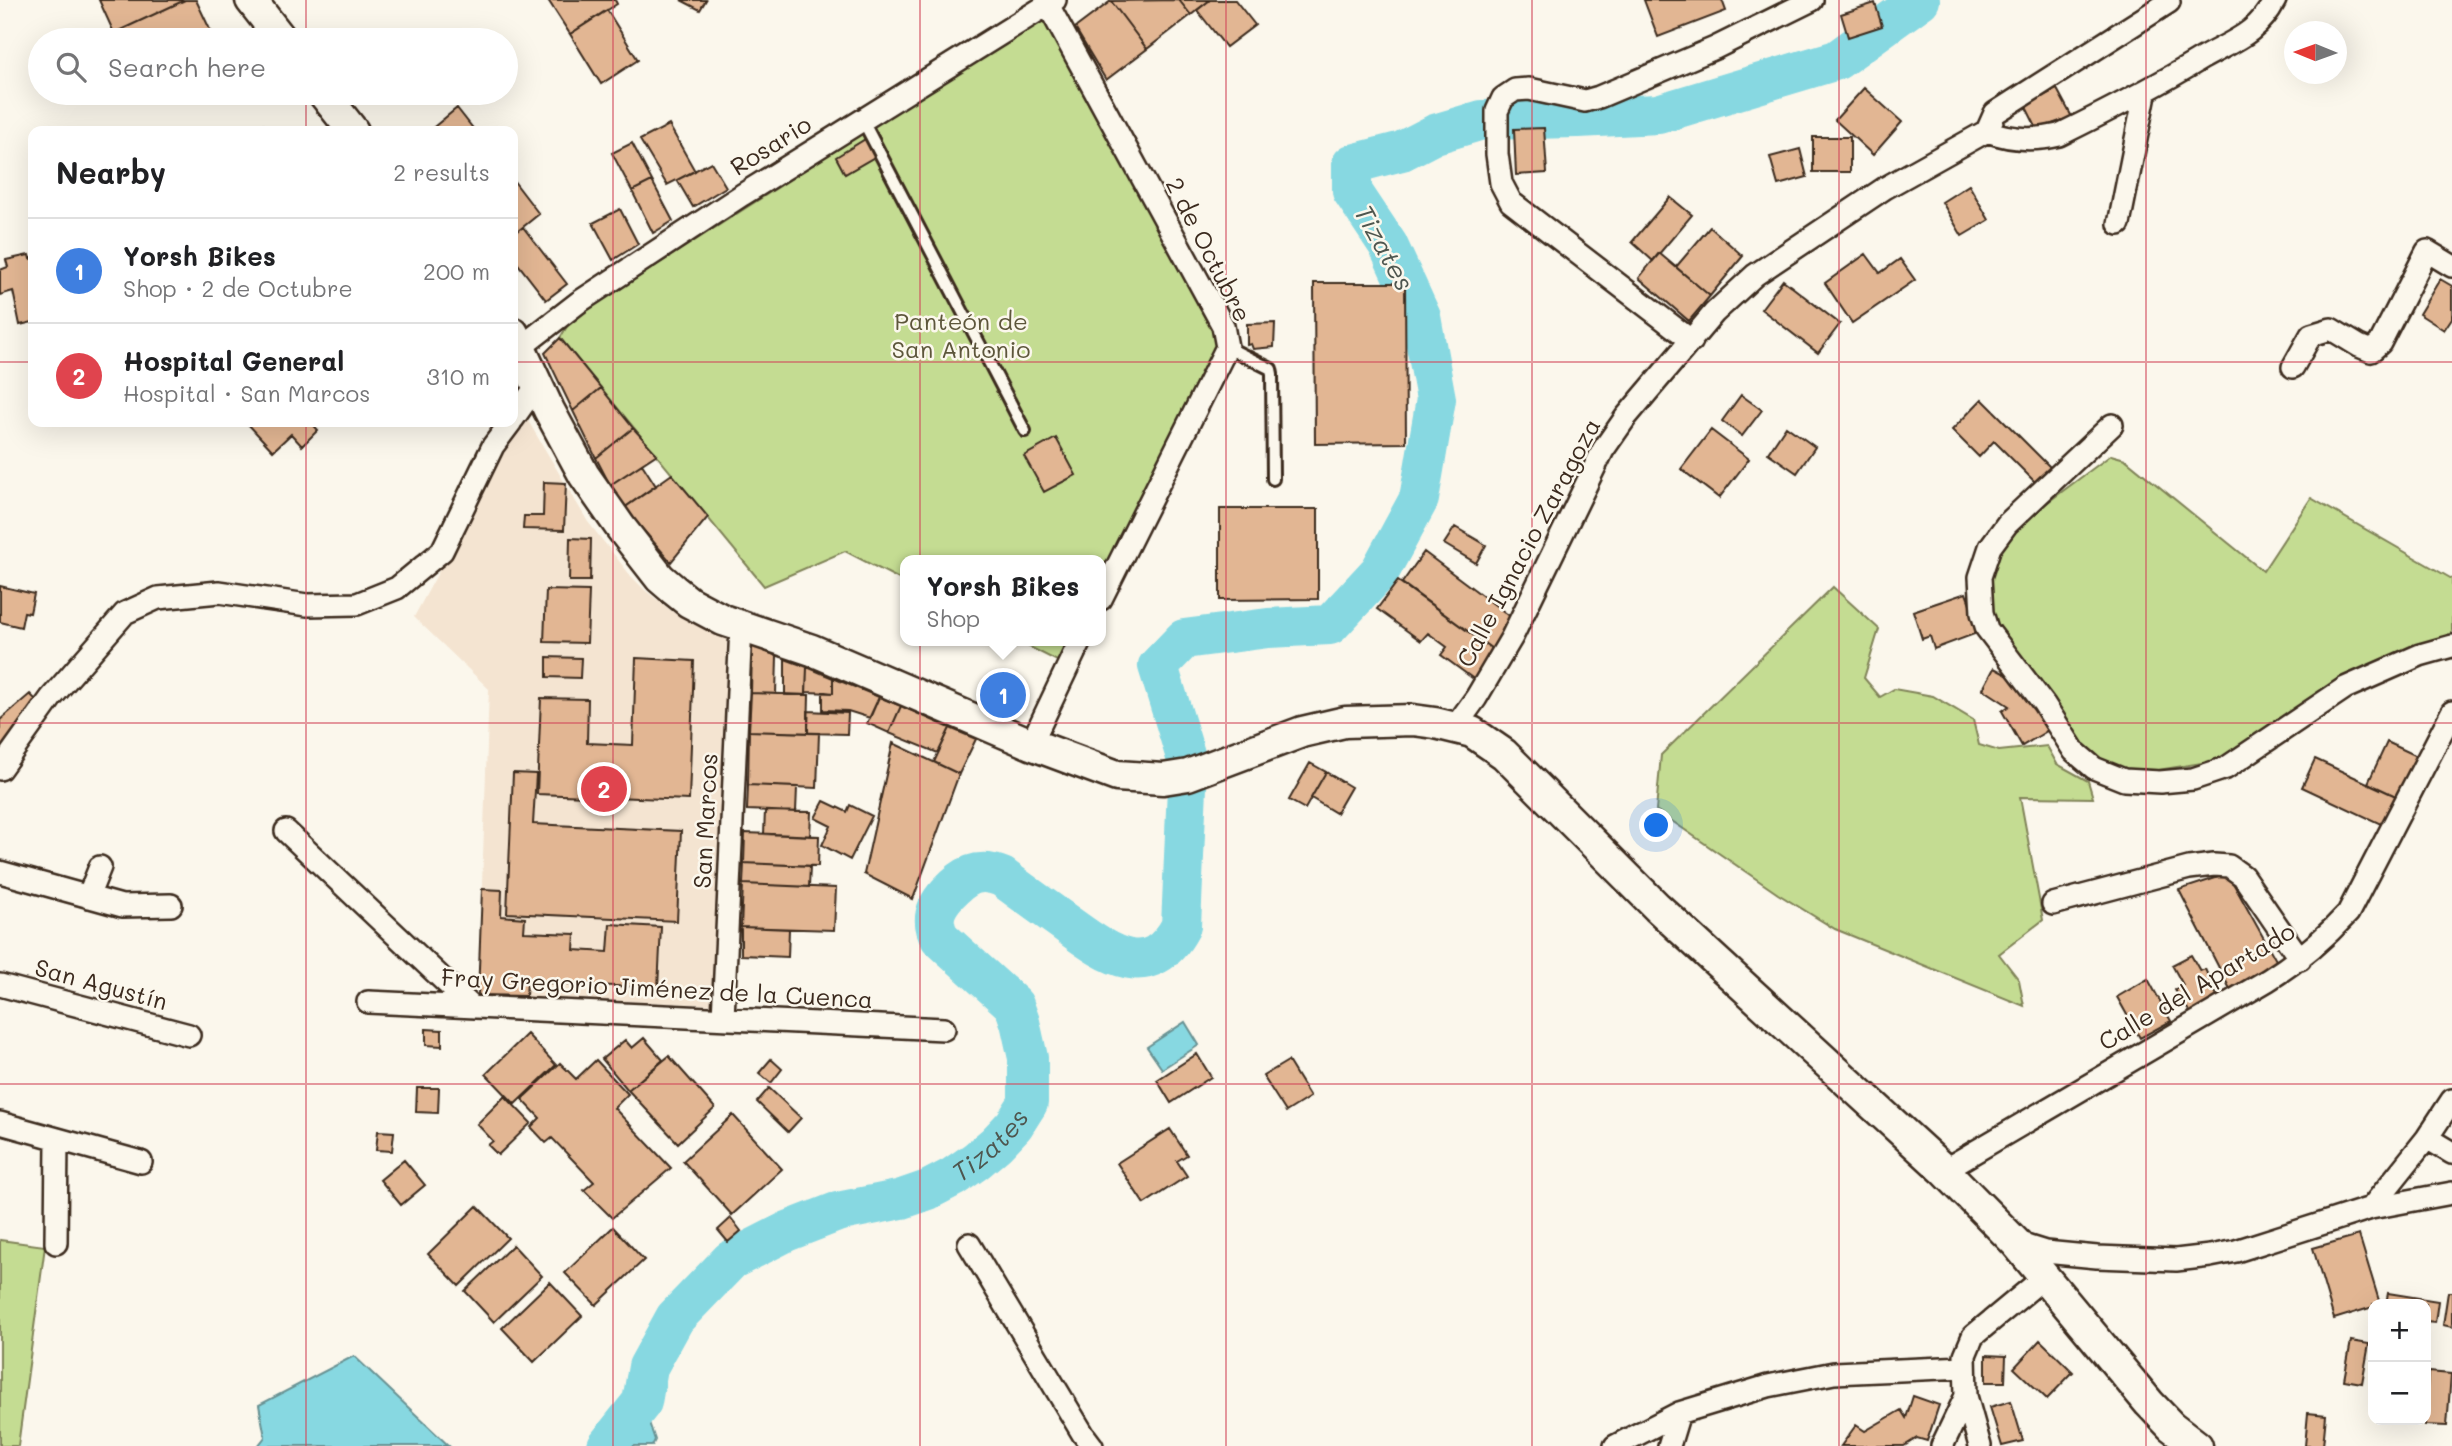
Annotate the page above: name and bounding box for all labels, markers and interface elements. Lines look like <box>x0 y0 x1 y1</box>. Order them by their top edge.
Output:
north arrow <box>2284 21 2347 84</box>
search box <box>28 28 518 105</box>
icon: search <box>52 48 90 86</box>
text: Search here <box>108 50 266 84</box>
street label: Rosario <box>724 108 817 182</box>
text: Nearby <box>56 152 166 192</box>
text: 2 results <box>393 157 490 187</box>
street label: 2 de Octubre <box>1160 172 1259 327</box>
water label: Tizates <box>1347 198 1422 297</box>
text: Yorsh Bikes <box>123 239 276 273</box>
text: 1 <box>74 256 84 286</box>
text: 200 m <box>423 256 490 286</box>
text: Shop · 2 de Octubre <box>123 273 353 303</box>
park label: Panteón de San Antonio <box>891 305 1031 364</box>
text: Hospital General <box>123 344 344 378</box>
text: 2 <box>73 361 85 391</box>
text: 310 m <box>426 361 490 391</box>
text: Hospital · San Marcos <box>123 378 370 408</box>
street label: Calle Ignacio Zaragoza <box>1449 413 1606 672</box>
popup <box>900 555 1106 646</box>
text: Yorsh Bikes <box>927 569 1079 603</box>
text: Shop <box>927 603 980 633</box>
pin: 1 <box>980 669 1026 721</box>
street label: San Marcos <box>685 752 724 889</box>
pin: 2 <box>581 763 627 815</box>
your location <box>1639 808 1673 842</box>
street label: Calle del Apartado <box>2092 915 2300 1057</box>
street label: San Agustín <box>32 951 171 1016</box>
street label: Fray Gregorio Jiménez de la Cuenca <box>440 961 874 1014</box>
water label: Tizates <box>945 1102 1036 1189</box>
map controls <box>2368 1299 2431 1425</box>
button: + <box>2368 1299 2431 1362</box>
button: − <box>2368 1362 2431 1425</box>

